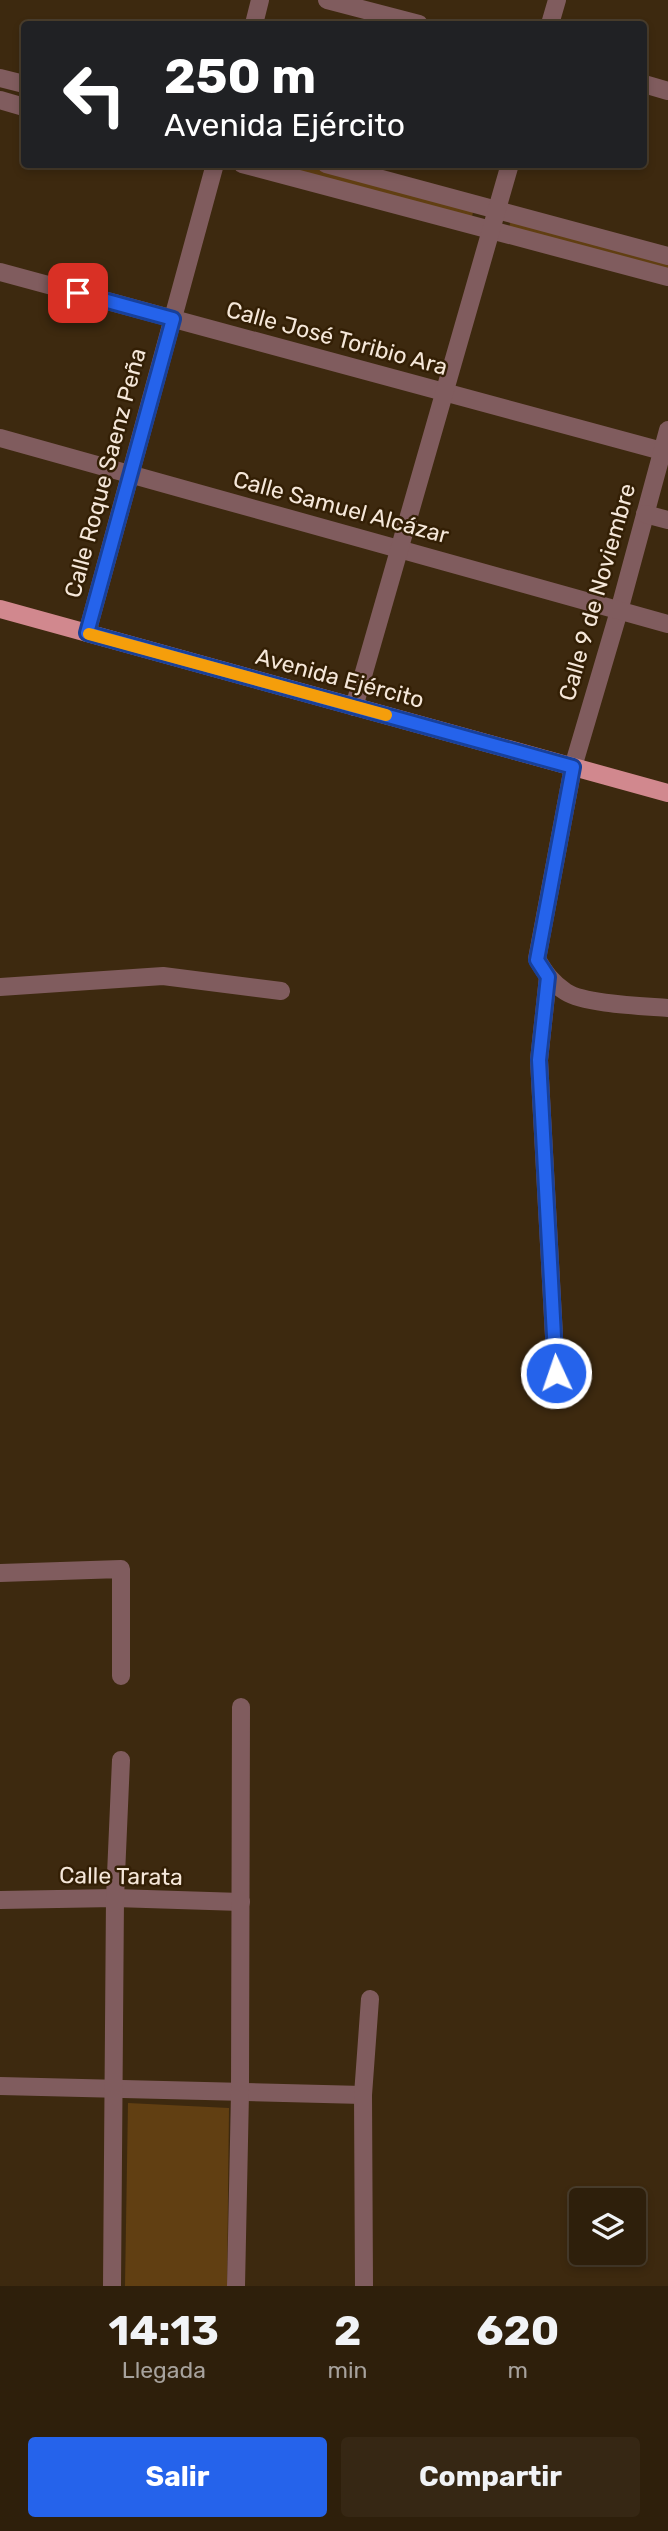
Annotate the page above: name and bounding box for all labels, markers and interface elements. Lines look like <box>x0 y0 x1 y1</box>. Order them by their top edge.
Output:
text: 250 m <box>164 47 316 105</box>
icon: left <box>49 49 140 140</box>
text: Avenida Ejército <box>164 106 405 144</box>
pin <box>48 263 108 323</box>
icon: arrive <box>59 274 97 312</box>
street label: Calle José Toribio Ara <box>223 295 451 381</box>
street label: Calle Roque Saenz Peña <box>58 345 152 601</box>
street label: Calle Samuel Alcázar <box>230 465 452 549</box>
street label: Calle 9 de Noviembre <box>553 480 641 704</box>
street label: Avenida Ejército <box>253 642 427 714</box>
position arrow <box>519 1336 593 1410</box>
street label: Calle Tarata <box>59 1861 183 1891</box>
map controls <box>569 2188 646 2265</box>
button: layers <box>569 2188 646 2265</box>
text: 14:13 <box>109 2306 219 2356</box>
text: 2 <box>334 2306 361 2356</box>
text: 620 <box>476 2306 559 2356</box>
text: Llegada <box>122 2356 206 2384</box>
text: min <box>328 2356 368 2384</box>
text: m <box>508 2356 528 2384</box>
button: Salir <box>28 2437 327 2517</box>
button: Compartir <box>341 2437 640 2517</box>

